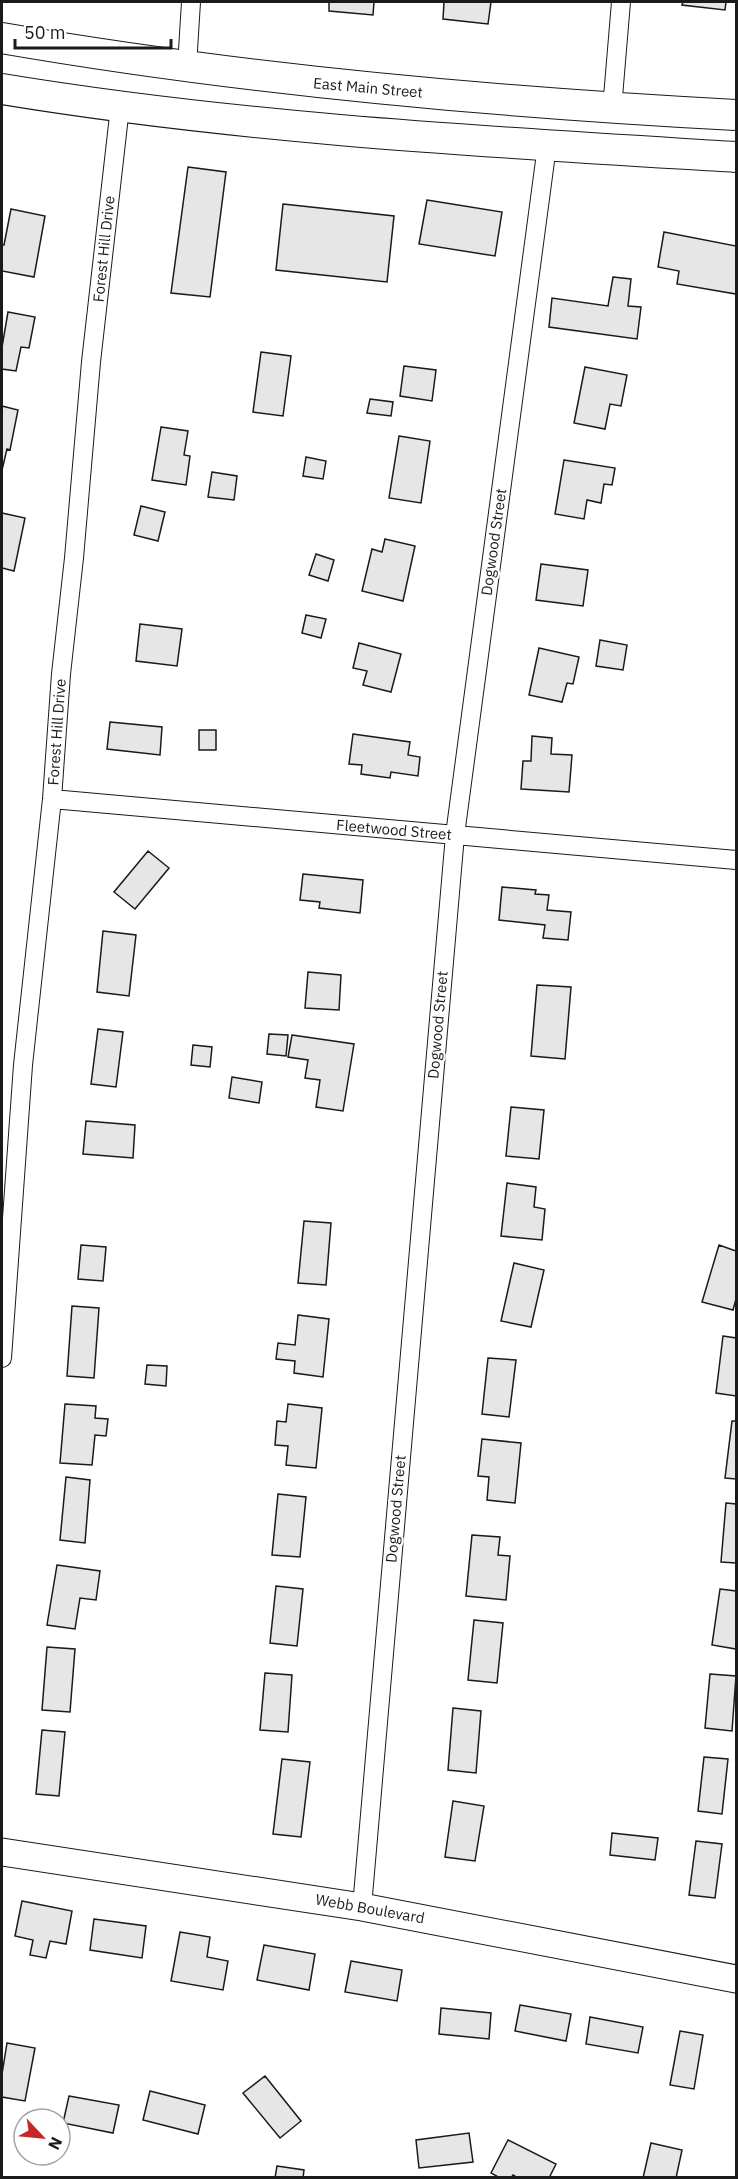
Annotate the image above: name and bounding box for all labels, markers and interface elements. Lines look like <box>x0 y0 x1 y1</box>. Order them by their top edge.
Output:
scale bar <box>15 12 171 50</box>
text: 50 m <box>24 21 66 44</box>
street label: East Main Street <box>312 73 424 102</box>
street label: Forest Hill Drive <box>88 195 119 303</box>
street label: Dogwood Street <box>477 487 510 597</box>
street label: Forest Hill Drive <box>43 678 70 786</box>
street label: Fleetwood Street <box>336 815 453 844</box>
street label: Dogwood Street <box>423 970 452 1080</box>
street label: Dogwood Street <box>381 1454 410 1564</box>
street label: Webb Boulevard <box>314 1890 426 1927</box>
north arrow <box>12 2107 72 2167</box>
text: N <box>44 2134 67 2153</box>

